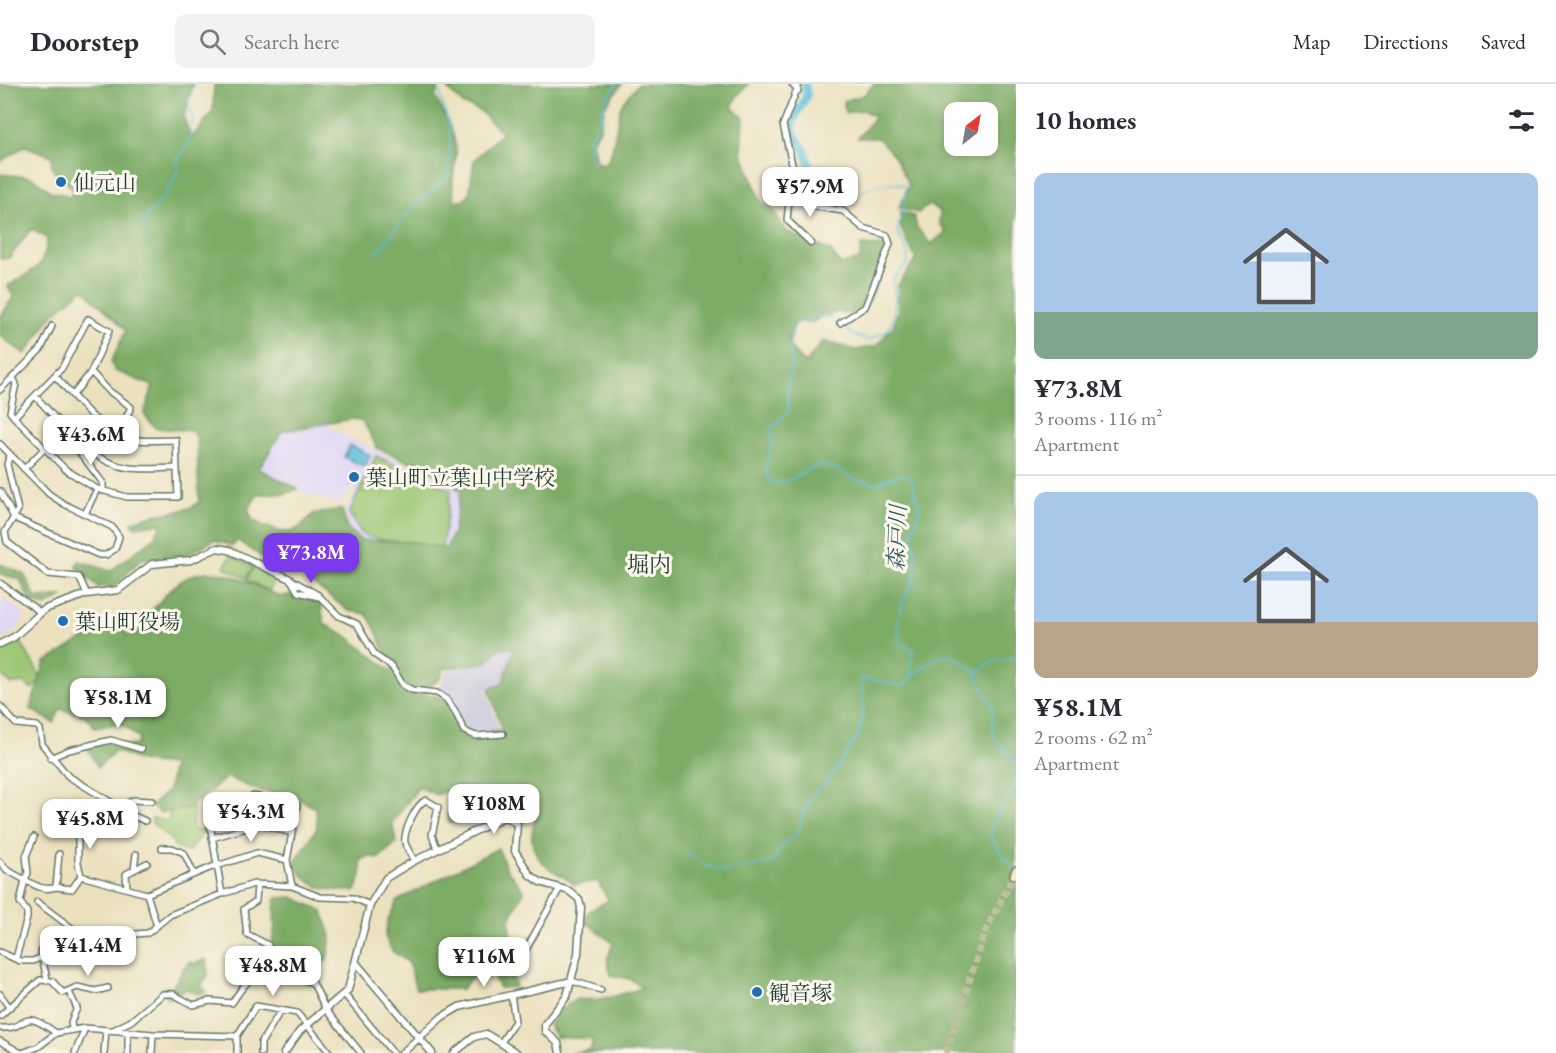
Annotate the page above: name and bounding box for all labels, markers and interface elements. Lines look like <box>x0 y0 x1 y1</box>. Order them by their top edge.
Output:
search box <box>175 14 595 68</box>
text: Doorstep <box>30 23 139 59</box>
icon: search <box>196 25 229 58</box>
text: Search here <box>244 27 339 56</box>
text: Map <box>1293 28 1330 55</box>
text: Directions <box>1363 28 1448 55</box>
text: Saved <box>1481 28 1526 55</box>
north arrow <box>944 102 998 156</box>
map controls <box>944 102 998 156</box>
text: 10 homes <box>1034 103 1136 137</box>
icon: filters <box>1505 104 1538 137</box>
pin: ¥57.9M <box>761 167 859 218</box>
place label: 仙元山 <box>73 169 136 196</box>
text: ¥57.9M <box>776 173 844 199</box>
marker: 仙元山 <box>54 175 68 189</box>
icon: home <box>1232 212 1340 320</box>
text: ¥73.8M <box>1034 371 1123 405</box>
text: 3 rooms · 116 m² <box>1034 405 1162 431</box>
pin: ¥43.6M <box>42 415 140 466</box>
text: ¥43.6M <box>57 421 125 447</box>
text: Apartment <box>1034 431 1119 457</box>
place label: 葉山町立葉山中学校 <box>366 464 555 491</box>
marker: 葉山町立葉山中学校 <box>347 470 361 484</box>
water label: 森戸川 <box>881 503 913 571</box>
icon: home <box>1232 531 1340 639</box>
pin: ¥73.8M <box>262 533 360 584</box>
text: ¥73.8M <box>277 539 345 565</box>
district label: 堀内 <box>627 550 671 579</box>
place label: 葉山町役場 <box>75 608 180 635</box>
marker: 葉山町役場 <box>56 614 70 628</box>
pin: ¥58.1M <box>69 678 167 729</box>
text: ¥58.1M <box>84 684 152 710</box>
text: ¥58.1M <box>1034 690 1123 724</box>
text: 2 rooms · 62 m² <box>1034 724 1153 750</box>
text: Apartment <box>1034 750 1119 776</box>
pin: ¥108M <box>452 784 536 835</box>
text: ¥108M <box>462 790 526 816</box>
pin: ¥54.3M <box>202 792 300 843</box>
text: ¥54.3M <box>217 798 285 824</box>
pin: ¥45.8M <box>41 799 139 850</box>
text: ¥45.8M <box>56 805 124 831</box>
pin: ¥41.4M <box>39 926 137 977</box>
text: ¥41.4M <box>54 932 122 958</box>
pin: ¥116M <box>442 937 526 988</box>
text: ¥116M <box>452 943 516 969</box>
pin: ¥48.8M <box>224 946 322 997</box>
text: ¥48.8M <box>239 952 307 978</box>
place label: 観音塚 <box>769 979 832 1006</box>
marker: 観音塚 <box>750 985 764 999</box>

